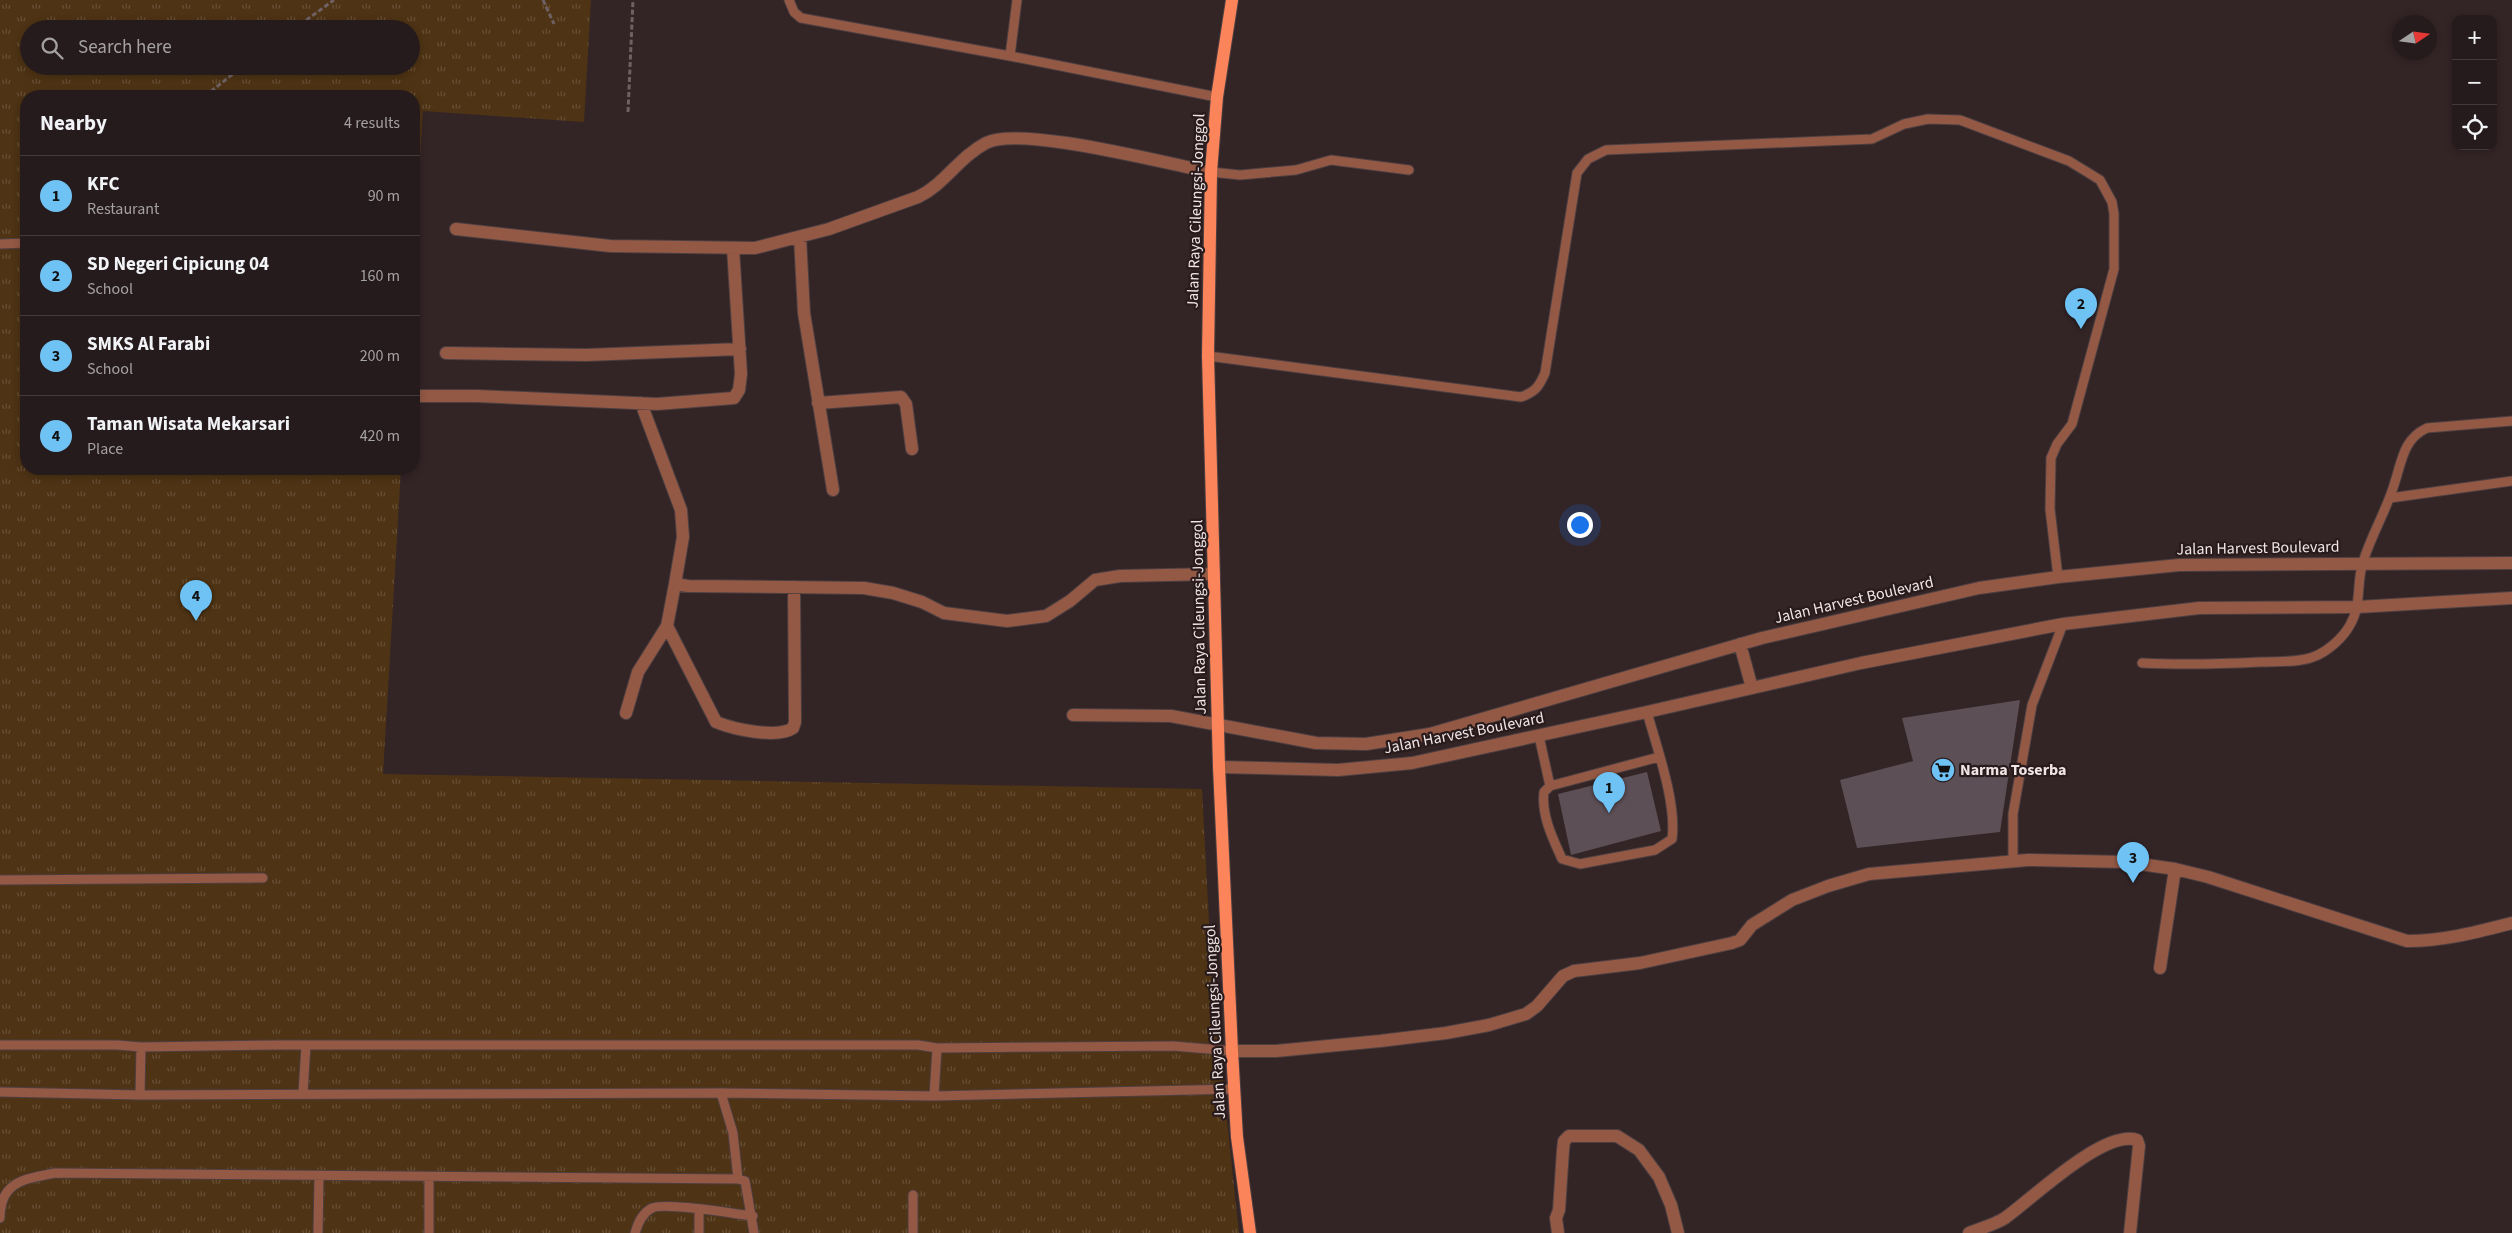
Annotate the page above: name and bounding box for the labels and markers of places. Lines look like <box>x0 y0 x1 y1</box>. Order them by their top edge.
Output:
pin: 2 <box>2065 288 2097 329</box>
pin: 4 <box>180 580 212 621</box>
supermarket icon: Narma Toserba <box>1930 757 1956 783</box>
place label: Narma Toserba <box>1960 759 2066 781</box>
pin: 1 <box>1593 772 1625 813</box>
pin: 3 <box>2117 842 2149 883</box>

